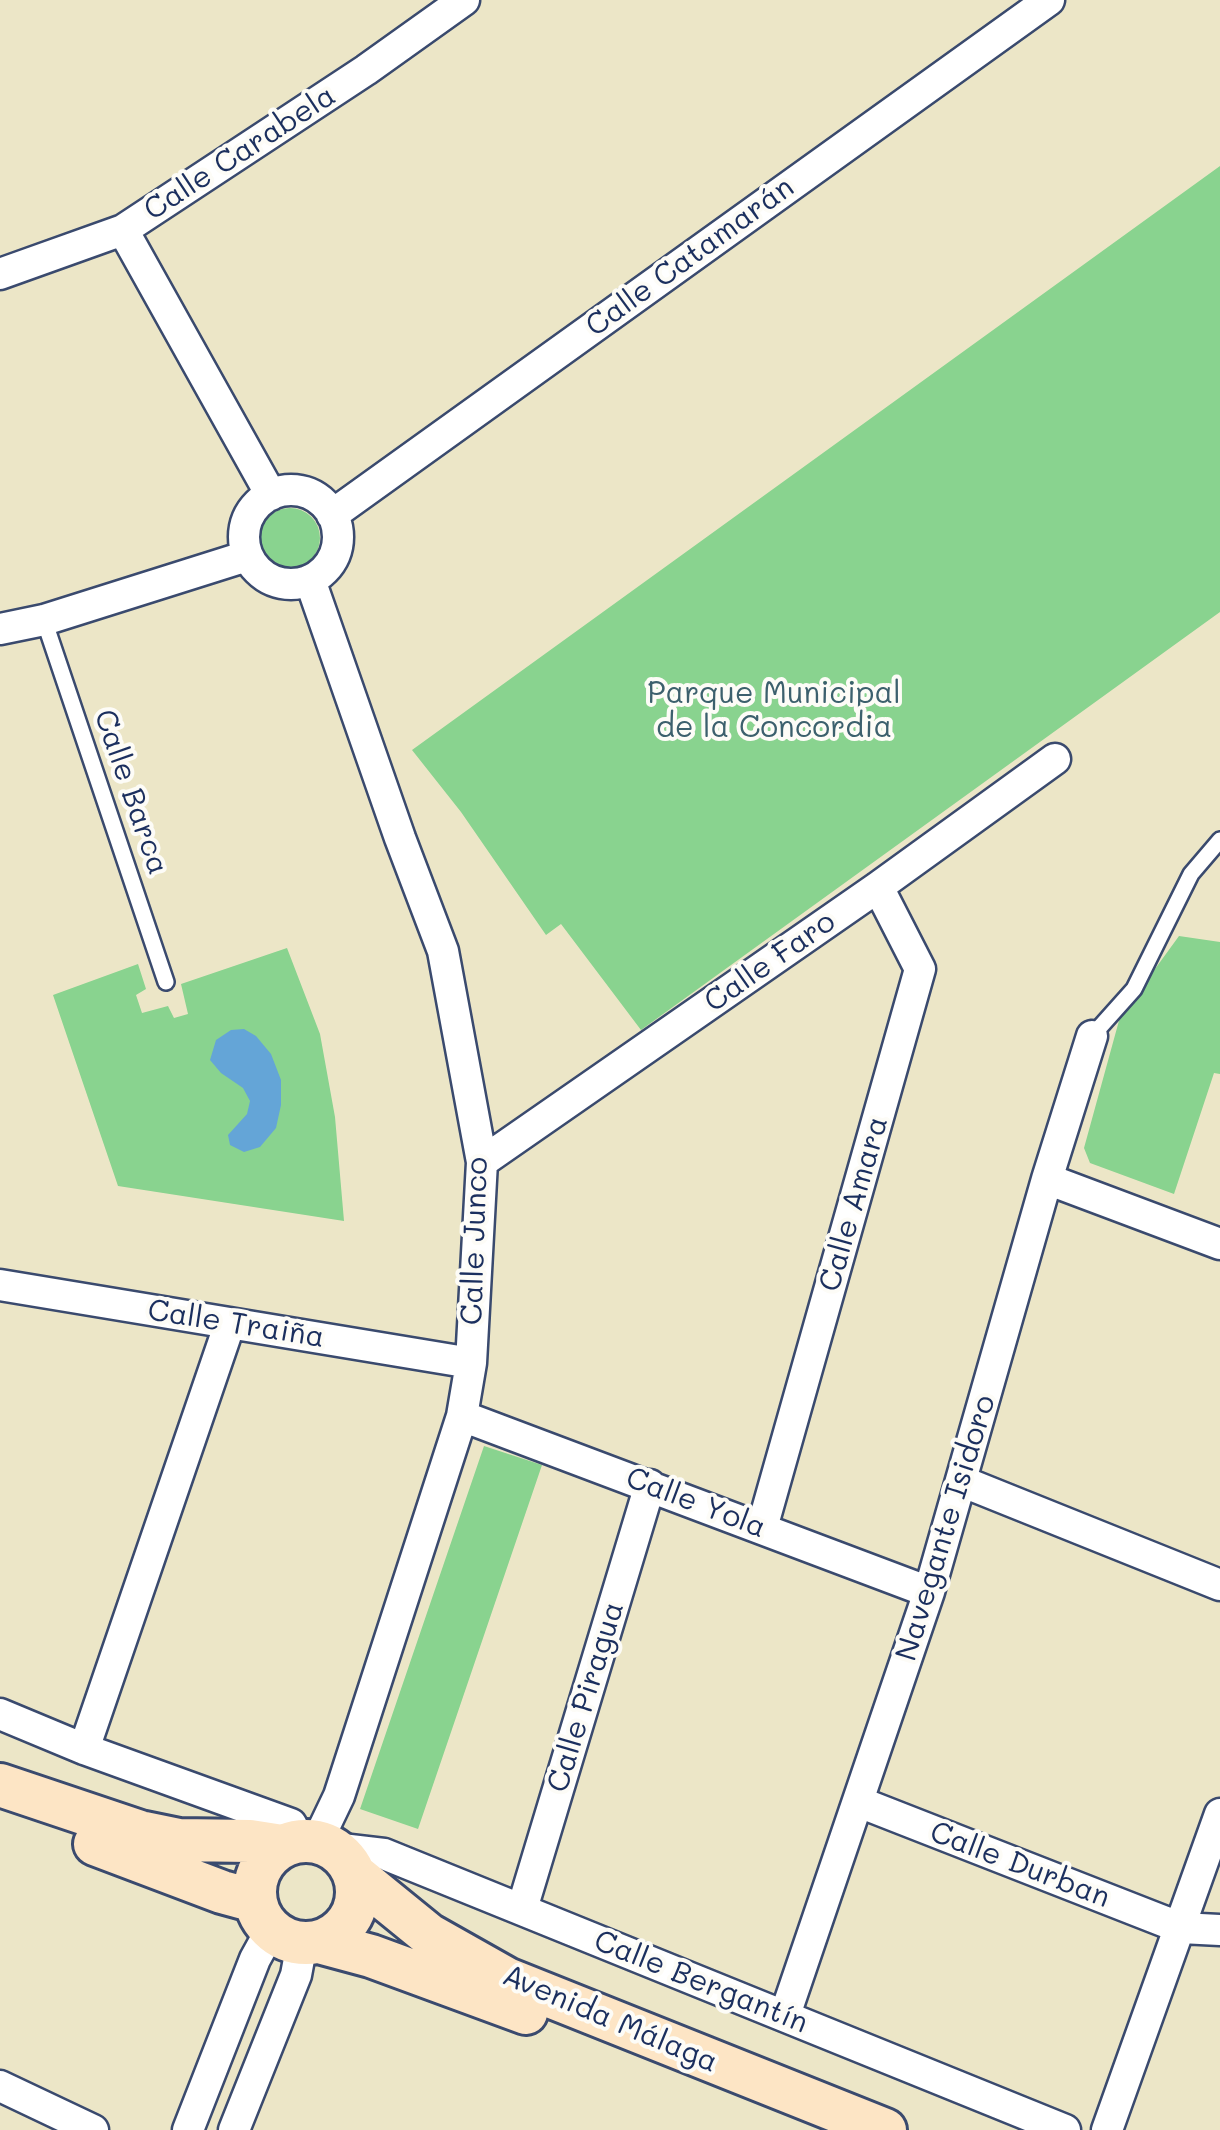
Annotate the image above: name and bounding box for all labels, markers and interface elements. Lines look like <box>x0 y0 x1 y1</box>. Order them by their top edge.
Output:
street label: Calle Carabela <box>137 78 343 228</box>
street label: Calle Catamarán <box>579 169 801 345</box>
park label: Parque Municipal de la Concordia <box>647 676 901 746</box>
street label: Calle Barca <box>86 705 176 879</box>
street label: Calle Faro <box>698 904 842 1020</box>
street label: Calle Amara <box>812 1112 896 1296</box>
street label: Calle Junco <box>454 1156 496 1326</box>
street label: Calle Traiña <box>145 1292 327 1356</box>
street label: Navegante Isidoro <box>888 1391 1004 1665</box>
street label: Calle Yola <box>621 1460 771 1546</box>
street label: Calle Piragua <box>540 1597 632 1797</box>
street label: Calle Durban <box>925 1814 1115 1916</box>
street label: Calle Bergantín <box>589 1923 813 2041</box>
street label: Avenida Málaga <box>497 1957 723 2081</box>

